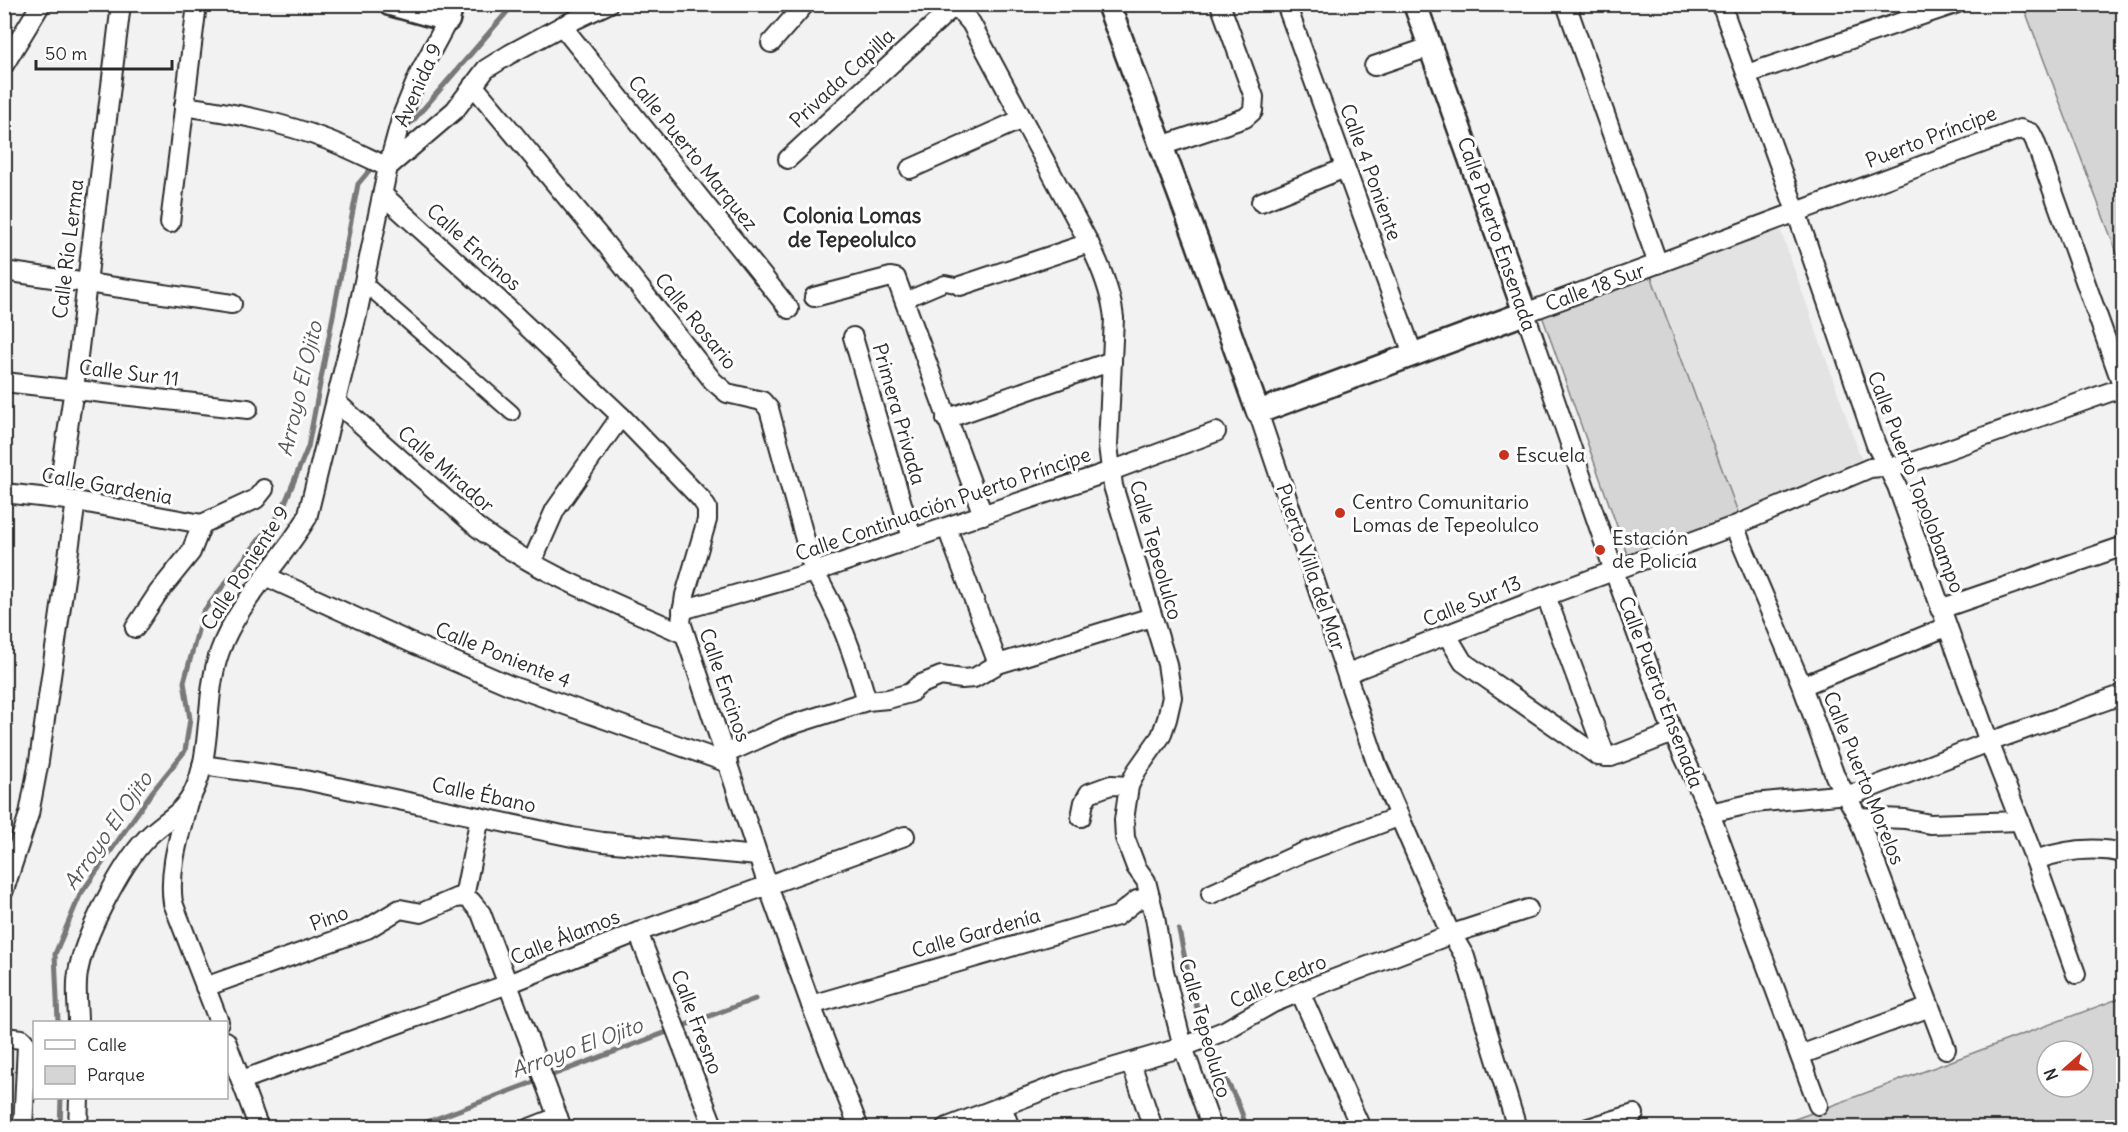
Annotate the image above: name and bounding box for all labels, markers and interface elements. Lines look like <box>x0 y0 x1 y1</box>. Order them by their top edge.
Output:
street label: Privada Capilla <box>784 23 899 133</box>
scale bar <box>36 33 172 71</box>
street label: Avenida 9 <box>388 39 447 130</box>
text: 50 m <box>45 42 87 65</box>
street label: Calle Puerto Marquez <box>623 70 764 235</box>
street label: Calle 4 Poniente <box>1335 100 1408 244</box>
street label: Puerto Príncipe <box>1862 100 2000 173</box>
street label: Calle Puerto Ensenada <box>1453 134 1542 334</box>
street label: Calle Río Lerma <box>47 178 88 320</box>
street label: Calle Encinos <box>422 198 527 296</box>
district label: Colonia Lomas de Tepeolulco <box>783 202 922 253</box>
street label: Calle 18 Sur <box>1542 257 1648 316</box>
street label: Calle Rosario <box>650 267 743 374</box>
water label: Arroyo El Ojito <box>271 318 328 459</box>
street label: Primera Privada <box>867 340 932 487</box>
street label: Calle Sur 11 <box>78 354 180 391</box>
street label: Calle Puerto Topolobampo <box>1863 367 1970 596</box>
street label: Calle Mirador <box>393 420 500 517</box>
street label: Calle Continuación Puerto Príncipe <box>792 441 1094 566</box>
place label: Escuela <box>1516 442 1585 467</box>
marker: Escuela <box>1497 448 1511 462</box>
street label: Calle Gardenia <box>40 462 175 509</box>
street label: Calle Tepeolulco <box>1125 477 1188 623</box>
street label: Puerto Villa del Mar <box>1271 480 1352 654</box>
place label: Centro Comunitario Lomas de Tepeolulco <box>1352 489 1539 537</box>
street label: Calle Poniente 9 <box>195 501 294 635</box>
marker: Centro Comunitario Lomas de Tepeolulco <box>1333 506 1347 520</box>
place label: Estación de Policía <box>1612 525 1697 573</box>
marker: Estación de Policía <box>1593 543 1607 557</box>
street label: Calle Sur 13 <box>1419 569 1525 632</box>
street label: Calle Puerto Ensenada <box>1613 592 1710 791</box>
street label: Calle Poniente 4 <box>432 616 574 693</box>
street label: Calle Encinos <box>694 625 757 745</box>
street label: Calle Puerto Morelos <box>1818 688 1911 868</box>
water label: Arroyo El Ojito <box>57 766 159 895</box>
street label: Calle Ébano <box>430 771 539 818</box>
street label: Pino <box>306 899 352 936</box>
street label: Calle Gardenía <box>909 902 1043 963</box>
street label: Calle Álamos <box>507 903 623 970</box>
street label: Calle Cedro <box>1226 948 1330 1013</box>
street label: Calle Tepeolulco <box>1174 955 1237 1101</box>
street label: Calle Fresno <box>666 966 729 1077</box>
water label: Arroyo El Ojito <box>508 1011 647 1084</box>
legend <box>33 1021 228 1099</box>
text: Calle <box>87 1033 127 1056</box>
north arrow <box>2035 1039 2095 1099</box>
text: Parque <box>87 1063 145 1086</box>
text: N <box>2040 1066 2062 1083</box>

